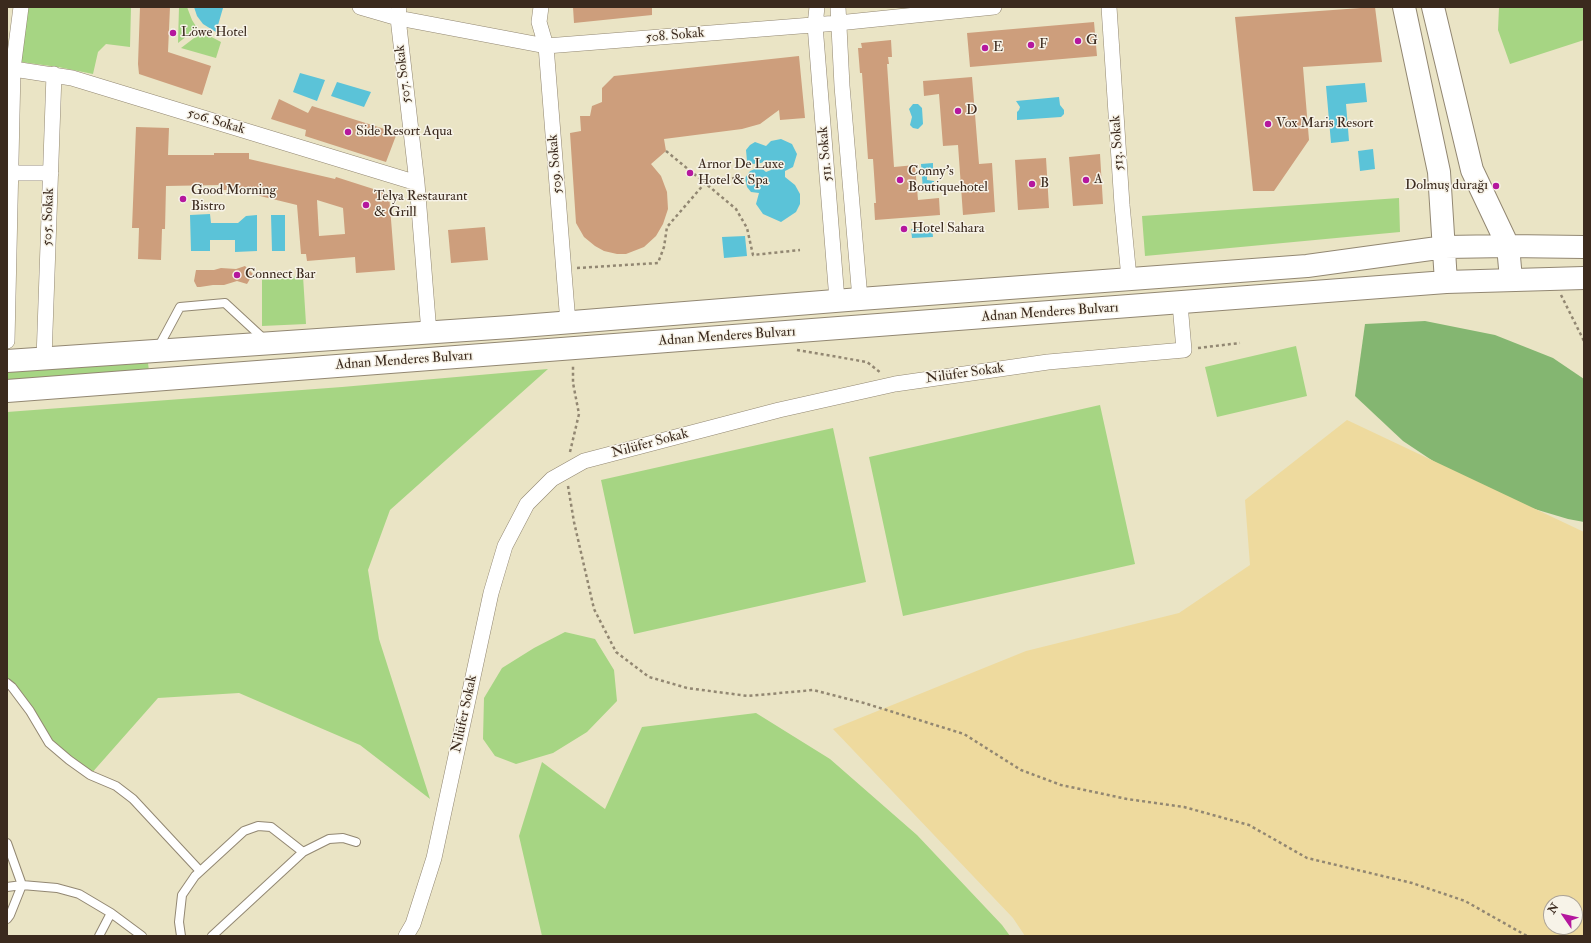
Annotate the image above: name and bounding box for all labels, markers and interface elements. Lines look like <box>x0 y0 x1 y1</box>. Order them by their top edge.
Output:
place label: Löwe Hotel <box>181 25 247 41</box>
street label: 508. Sokak <box>645 25 705 47</box>
marker: Löwe Hotel <box>168 28 178 38</box>
place label: G <box>1086 33 1098 49</box>
marker: G <box>1073 36 1083 46</box>
place label: F <box>1039 37 1048 53</box>
place label: E <box>993 40 1003 56</box>
marker: F <box>1026 40 1036 50</box>
marker: E <box>980 43 990 53</box>
street label: 507. Sokak <box>392 44 416 104</box>
place label: D <box>966 103 977 119</box>
street label: 506. Sokak <box>185 105 247 139</box>
marker: D <box>953 106 963 116</box>
street label: 513. Sokak <box>1108 115 1128 171</box>
place label: Vox Maris Resort <box>1276 116 1373 132</box>
marker: Vox Maris Resort <box>1263 119 1273 129</box>
place label: Side Resort Aqua <box>356 124 452 140</box>
street label: 511. Sokak <box>815 126 837 182</box>
marker: Side Resort Aqua <box>343 127 353 137</box>
street label: 509. Sokak <box>545 134 567 194</box>
place label: Arnor De Luxe Hotel & Spa <box>698 157 784 190</box>
place label: Conny's Boutiquehotel <box>908 164 988 196</box>
marker: Arnor De Luxe Hotel & Spa <box>685 168 695 178</box>
place label: A <box>1094 172 1103 188</box>
marker: Conny's Boutiquehotel <box>895 175 905 185</box>
marker: A <box>1081 175 1091 185</box>
place label: B <box>1040 176 1049 192</box>
place label: Dolmuş durağı <box>1405 178 1488 194</box>
marker: B <box>1027 179 1037 189</box>
marker: Dolmuş durağı <box>1491 181 1501 191</box>
place label: Good Morning Bistro <box>191 183 276 216</box>
street label: 505. Sokak <box>40 188 58 246</box>
place label: Telya Restaurant & Grill <box>374 189 468 222</box>
marker: Good Morning Bistro <box>178 194 188 204</box>
marker: Telya Restaurant & Grill <box>361 200 371 210</box>
place label: Hotel Sahara <box>912 221 985 237</box>
marker: Hotel Sahara <box>899 224 909 234</box>
place label: Connect Bar <box>245 267 316 283</box>
marker: Connect Bar <box>232 270 242 280</box>
street label: Adnan Menderes Bulvarı <box>981 300 1119 326</box>
street label: Adnan Menderes Bulvarı <box>658 324 796 350</box>
street label: Adnan Menderes Bulvarı <box>335 348 473 374</box>
street label: Nilüfer Sokak <box>925 360 1005 388</box>
street label: Nilüfer Sokak <box>610 426 690 462</box>
street label: Nilüfer Sokak <box>449 674 481 754</box>
north arrow <box>1543 895 1583 935</box>
text: N <box>1545 901 1562 916</box>

